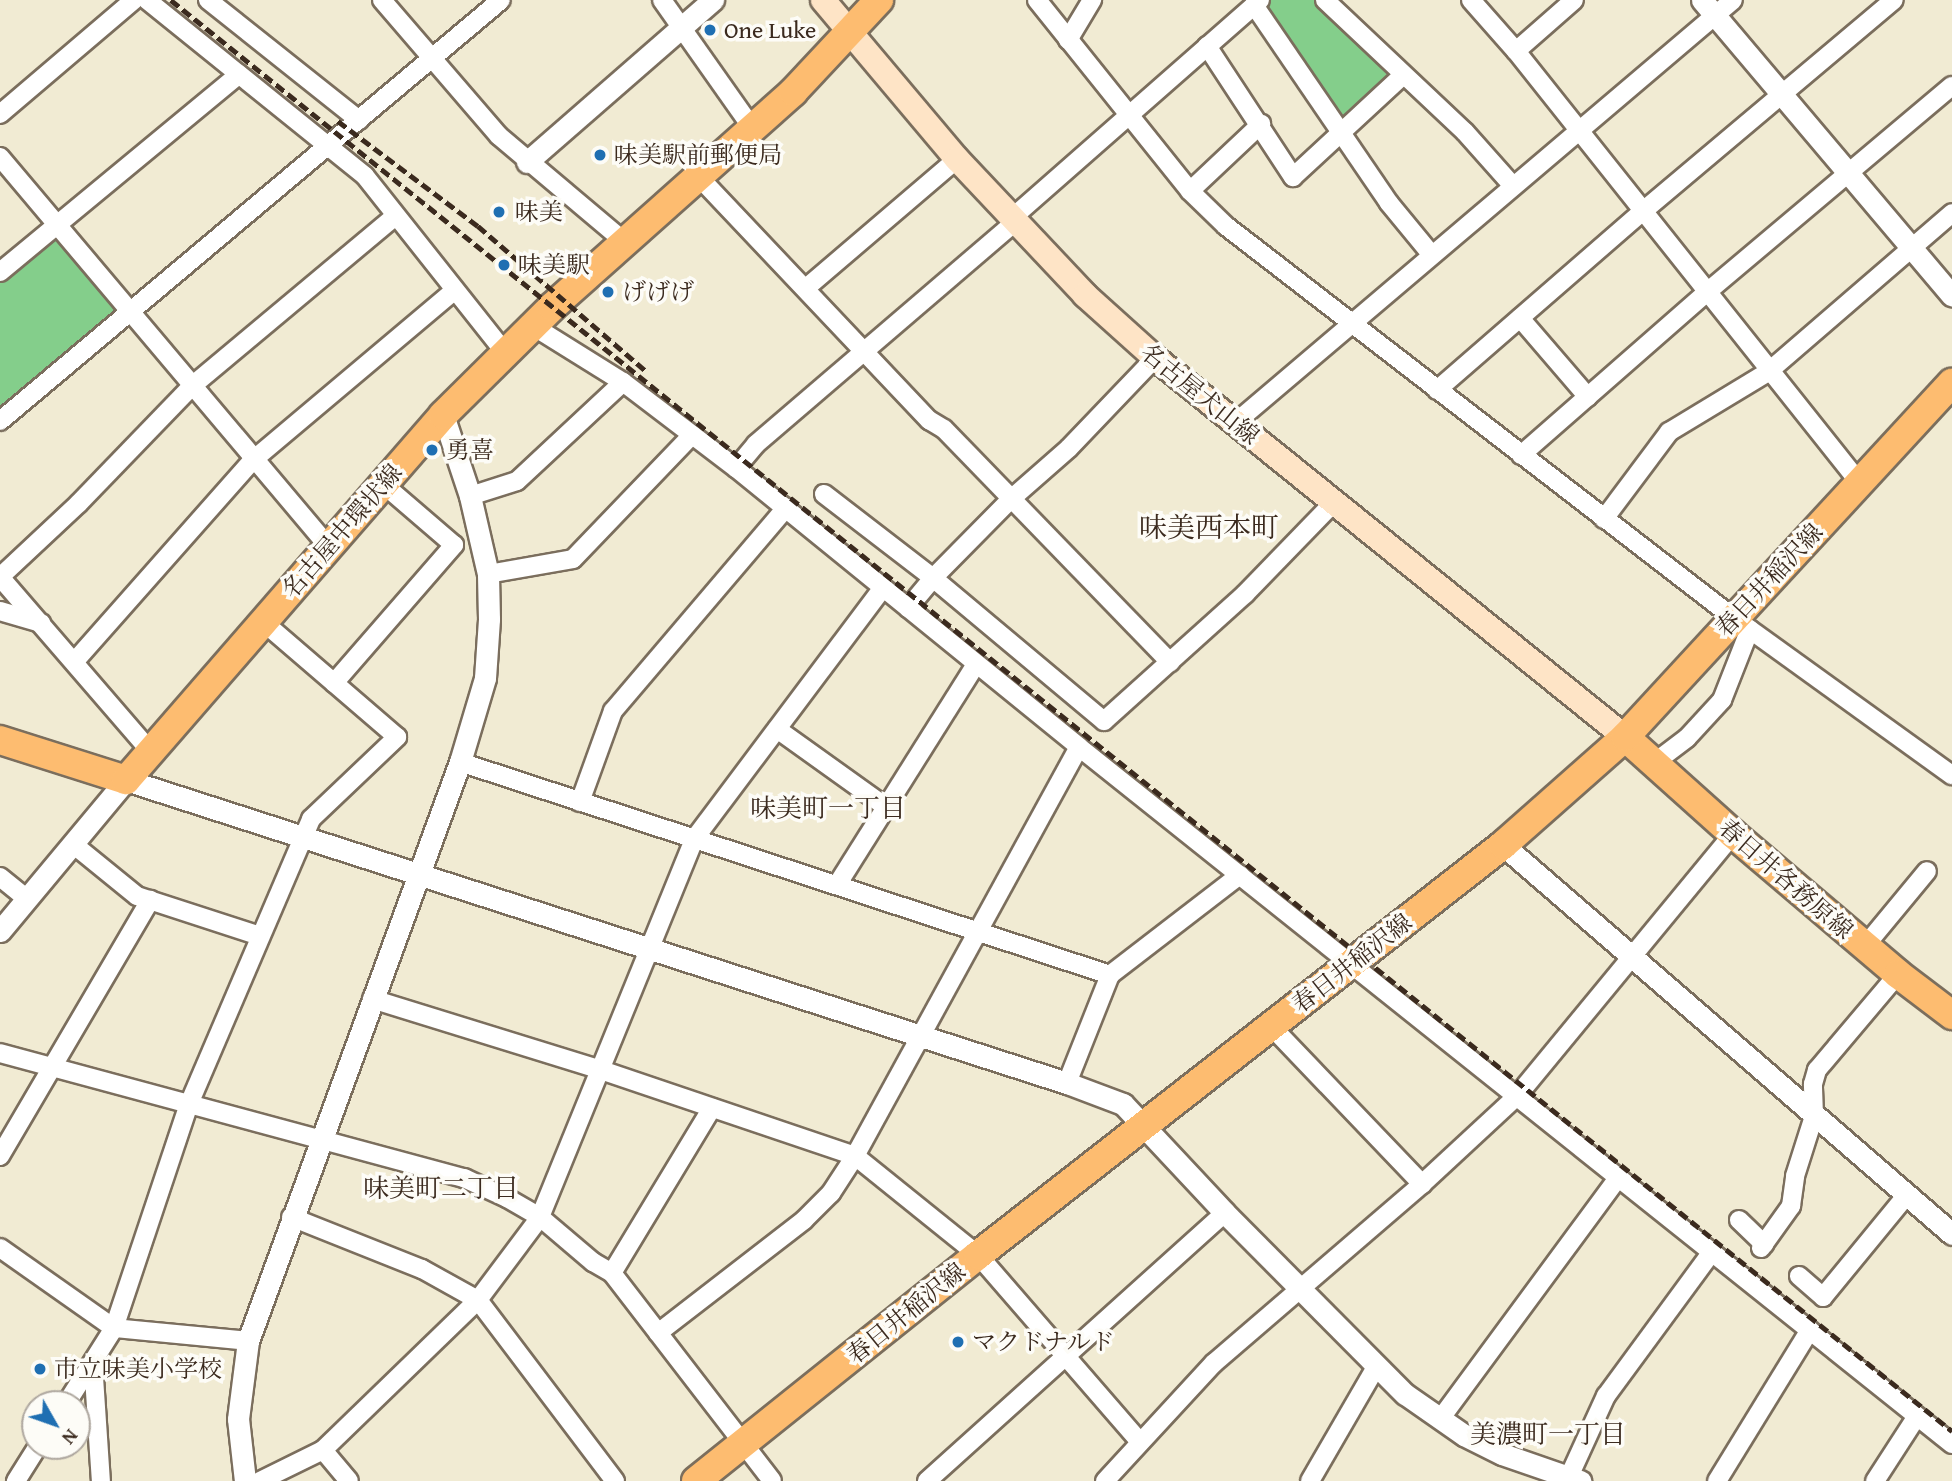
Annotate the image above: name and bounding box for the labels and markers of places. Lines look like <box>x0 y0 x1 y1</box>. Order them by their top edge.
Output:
place label: One Luke <box>724 16 816 44</box>
marker: One Luke <box>702 22 718 38</box>
place label: 味美駅前郵便局 <box>614 141 782 169</box>
marker: 味美駅前郵便局 <box>592 147 608 163</box>
place label: 味美 <box>515 198 563 226</box>
marker: 味美 <box>489 202 509 222</box>
place label: 味美駅 <box>518 251 590 279</box>
marker: 味美駅 <box>496 257 512 273</box>
place label: げげげ <box>622 278 694 306</box>
marker: げげげ <box>600 284 616 300</box>
place label: 勇喜 <box>446 436 494 464</box>
marker: 勇喜 <box>424 442 440 458</box>
place label: マクドナルド <box>972 1328 1116 1356</box>
marker: マクドナルド <box>950 1334 966 1350</box>
place label: 市立味美小学校 <box>54 1355 222 1383</box>
marker: 市立味美小学校 <box>32 1361 48 1377</box>

